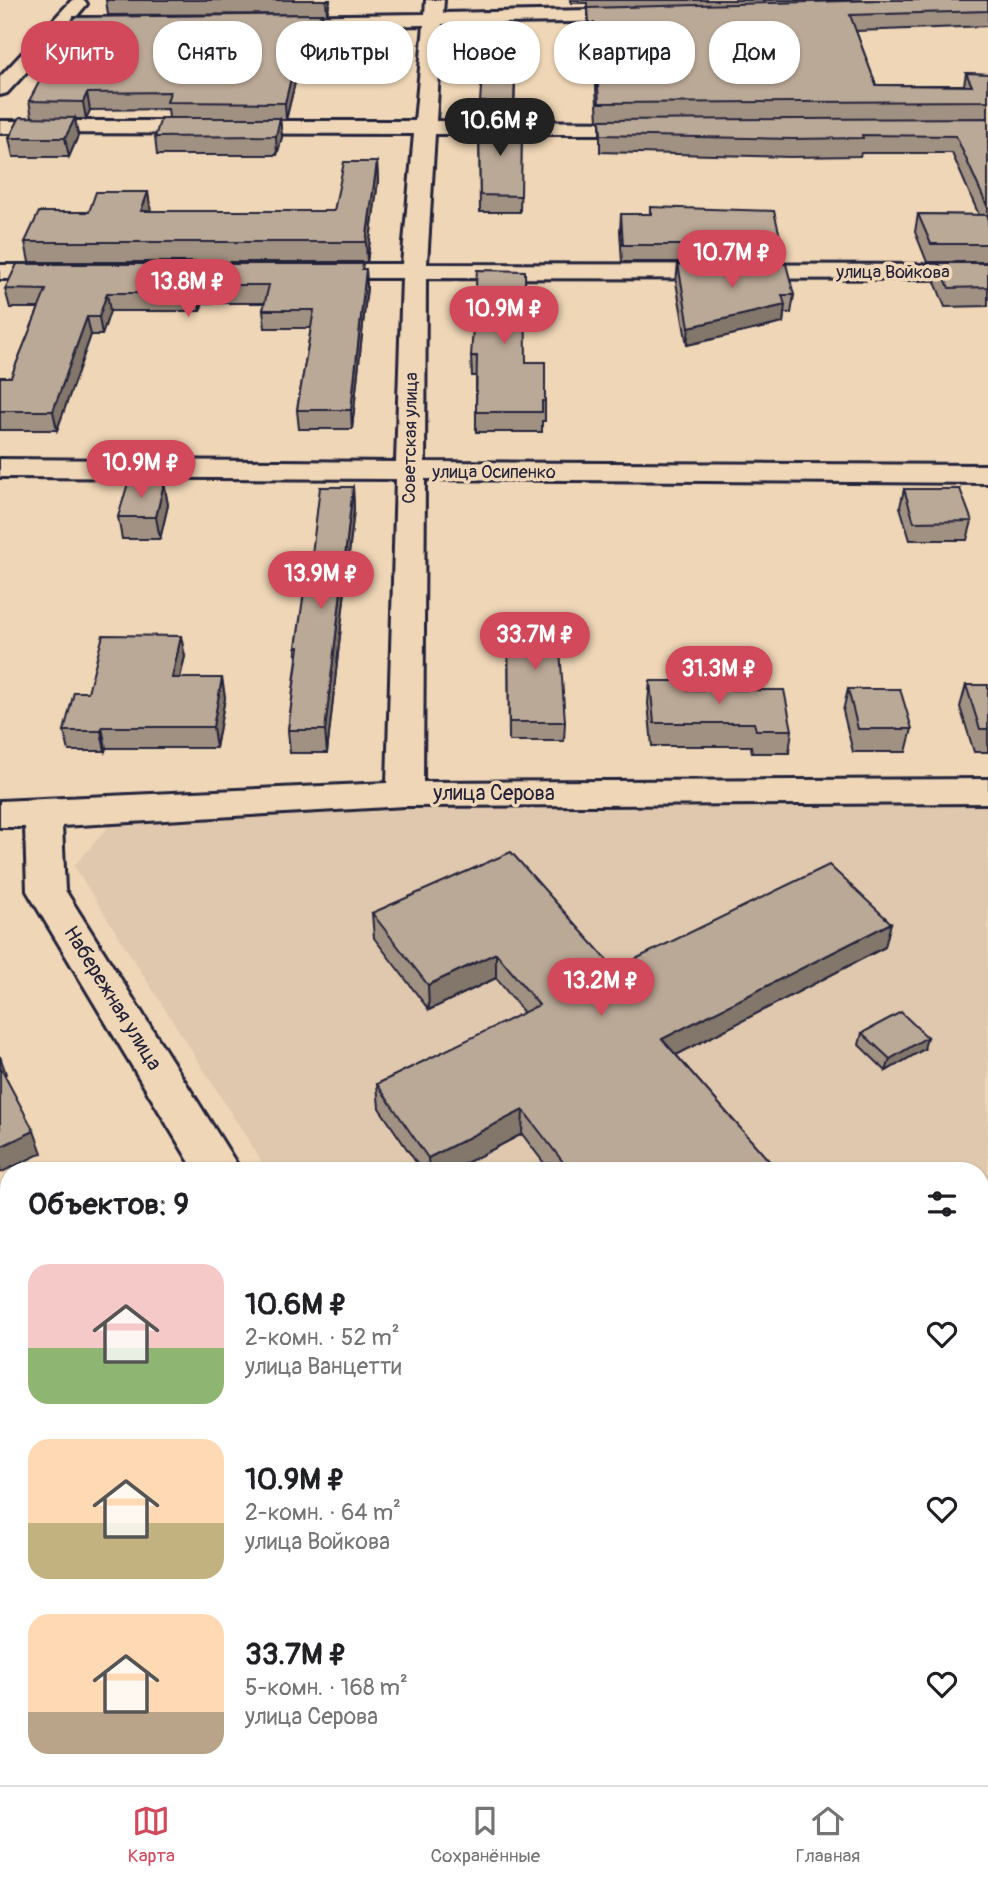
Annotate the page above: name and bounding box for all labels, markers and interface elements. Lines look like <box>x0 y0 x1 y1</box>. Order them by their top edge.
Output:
chip: Купить <box>21 21 139 84</box>
chip: Снять <box>153 21 262 84</box>
chip: Фильтры <box>276 21 413 84</box>
chip: Новое <box>427 21 540 84</box>
chip: Квартира <box>554 21 695 84</box>
chip: Дом <box>709 21 800 84</box>
pin: 10.6M ₽ <box>435 99 565 158</box>
text: 10.6M ₽ <box>461 106 539 135</box>
pin: 10.7M ₽ <box>667 230 797 290</box>
text: 10.7M ₽ <box>693 238 771 267</box>
pin: 13.8M ₽ <box>123 260 253 319</box>
street label: улица Войкова <box>835 261 950 284</box>
text: 13.8M ₽ <box>151 267 225 296</box>
pin: 10.9M ₽ <box>439 286 569 346</box>
text: 10.9M ₽ <box>466 294 542 323</box>
street label: Советская улица <box>398 372 423 504</box>
pin: 10.9M ₽ <box>76 440 206 500</box>
text: 10.9M ₽ <box>103 448 179 477</box>
street label: улица Осипенко <box>431 461 556 484</box>
pin: 13.9M ₽ <box>256 552 386 611</box>
text: 13.9M ₽ <box>284 559 358 588</box>
pin: 33.7M ₽ <box>470 612 600 672</box>
text: 33.7M ₽ <box>496 620 574 649</box>
pin: 31.3M ₽ <box>654 646 784 706</box>
text: 31.3M ₽ <box>681 654 757 683</box>
street label: улица Серова <box>432 780 555 807</box>
street label: Набережная улица <box>57 921 168 1076</box>
pin: 13.2M ₽ <box>536 958 666 1018</box>
text: 13.2M ₽ <box>563 966 639 995</box>
icon: filters <box>923 1185 961 1223</box>
text: Объектов: 9 <box>28 1186 189 1223</box>
text: 10.6M ₽ <box>245 1286 347 1323</box>
icon: home <box>84 1292 168 1376</box>
icon: heart <box>923 1315 961 1353</box>
text: 2-комн. · 52 m² <box>245 1323 400 1352</box>
text: улица Ванцетти <box>245 1352 402 1381</box>
text: 10.9M ₽ <box>245 1461 345 1498</box>
icon: home <box>84 1467 168 1551</box>
icon: heart <box>923 1490 961 1528</box>
text: 2-комн. · 64 m² <box>245 1498 401 1527</box>
text: улица Войкова <box>245 1527 390 1556</box>
text: 33.7M ₽ <box>245 1636 347 1673</box>
icon: home <box>84 1642 168 1726</box>
icon: heart <box>923 1665 961 1703</box>
text: 5-комн. · 168 m² <box>245 1673 408 1702</box>
text: улица Серова <box>245 1702 378 1731</box>
tab: Карта <box>128 1802 175 1868</box>
tab: Сохранённые <box>431 1802 540 1868</box>
tab: Главная <box>796 1802 860 1868</box>

